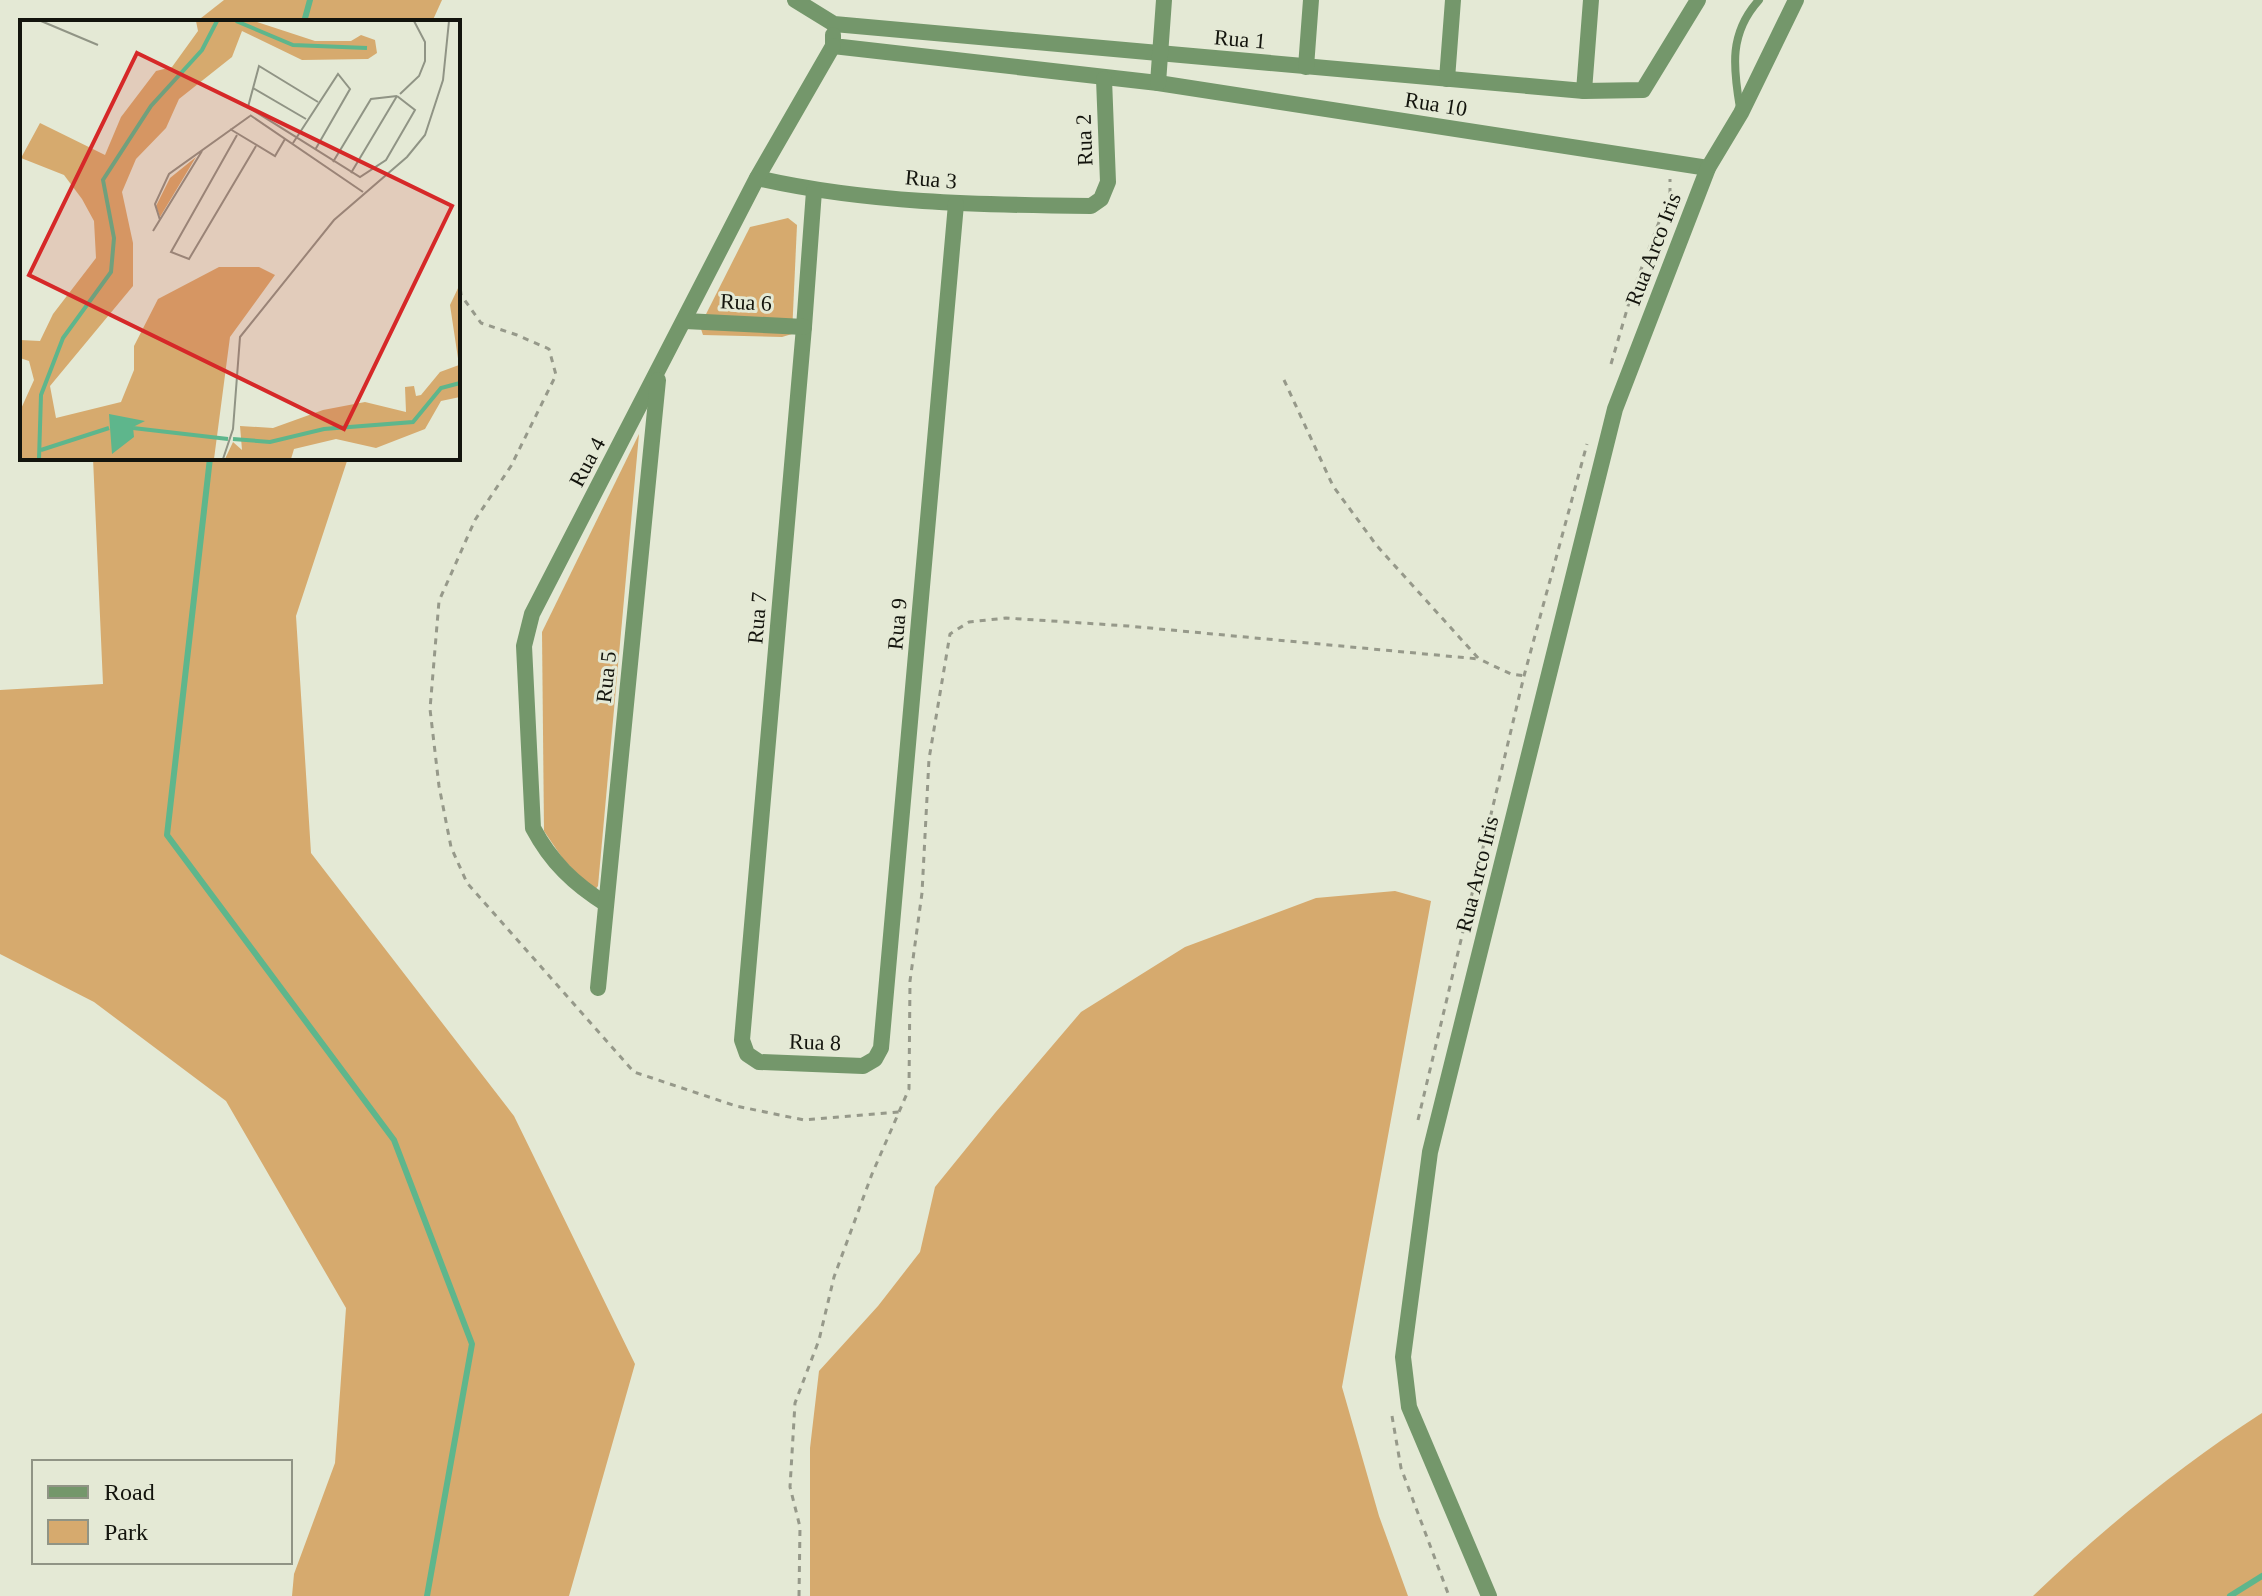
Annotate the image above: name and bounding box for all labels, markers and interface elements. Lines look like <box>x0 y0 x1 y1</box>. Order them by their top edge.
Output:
inset map <box>20 20 460 460</box>
street label: Rua 1 <box>1213 24 1267 54</box>
street label: Rua 10 <box>1403 87 1469 121</box>
street label: Rua 2 <box>1071 114 1097 166</box>
street label: Rua 3 <box>904 164 958 194</box>
street label: Rua Arco Iris <box>1620 189 1686 309</box>
street label: Rua 6 <box>719 288 773 316</box>
street label: Rua 4 <box>564 433 610 491</box>
street label: Rua 7 <box>742 591 772 645</box>
street label: Rua 9 <box>882 597 912 651</box>
street label: Rua 5 <box>591 650 621 704</box>
street label: Rua Arco Iris <box>1451 813 1503 935</box>
street label: Rua 8 <box>789 1029 841 1055</box>
legend <box>32 1460 292 1564</box>
text: Road <box>104 1479 155 1505</box>
text: Park <box>104 1519 148 1545</box>

